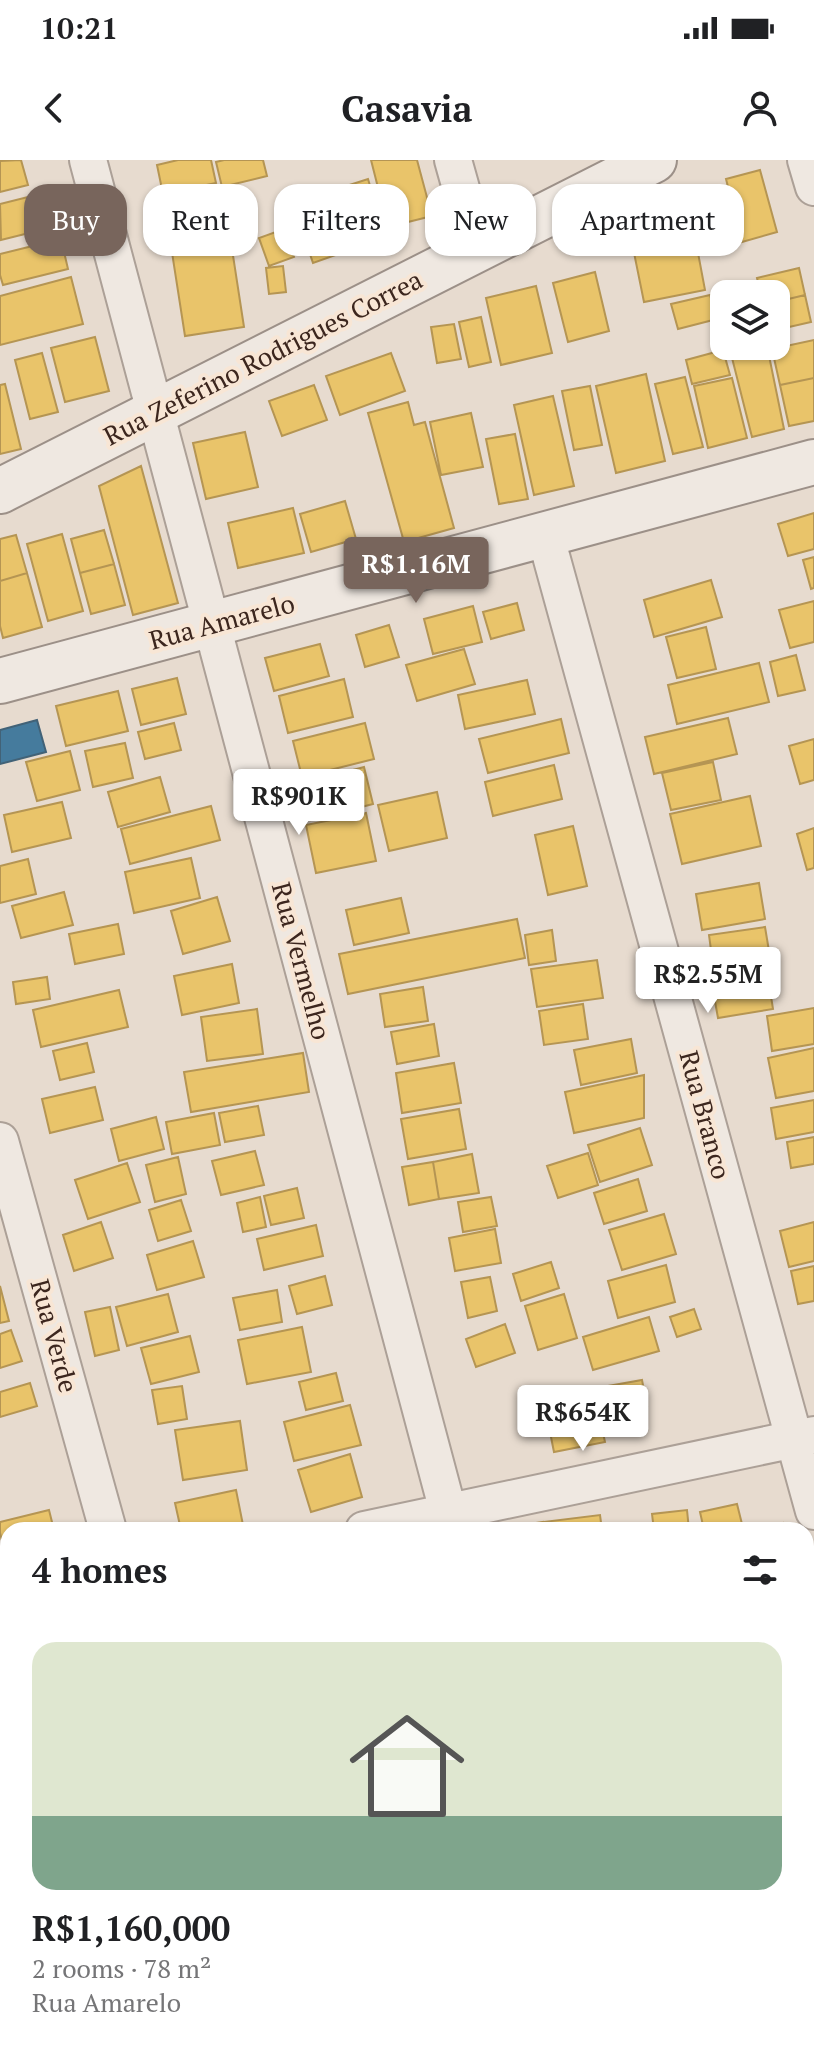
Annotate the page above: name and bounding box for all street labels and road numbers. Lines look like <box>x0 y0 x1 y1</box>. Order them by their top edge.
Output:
street label: Rua Zeferino Rodrigues Correa <box>97 262 428 452</box>
street label: Rua Amarelo <box>145 585 298 657</box>
street label: Rua Vermelho <box>265 878 339 1043</box>
street label: Rua Branco <box>673 1047 739 1183</box>
street label: Rua Verde <box>24 1275 86 1396</box>

